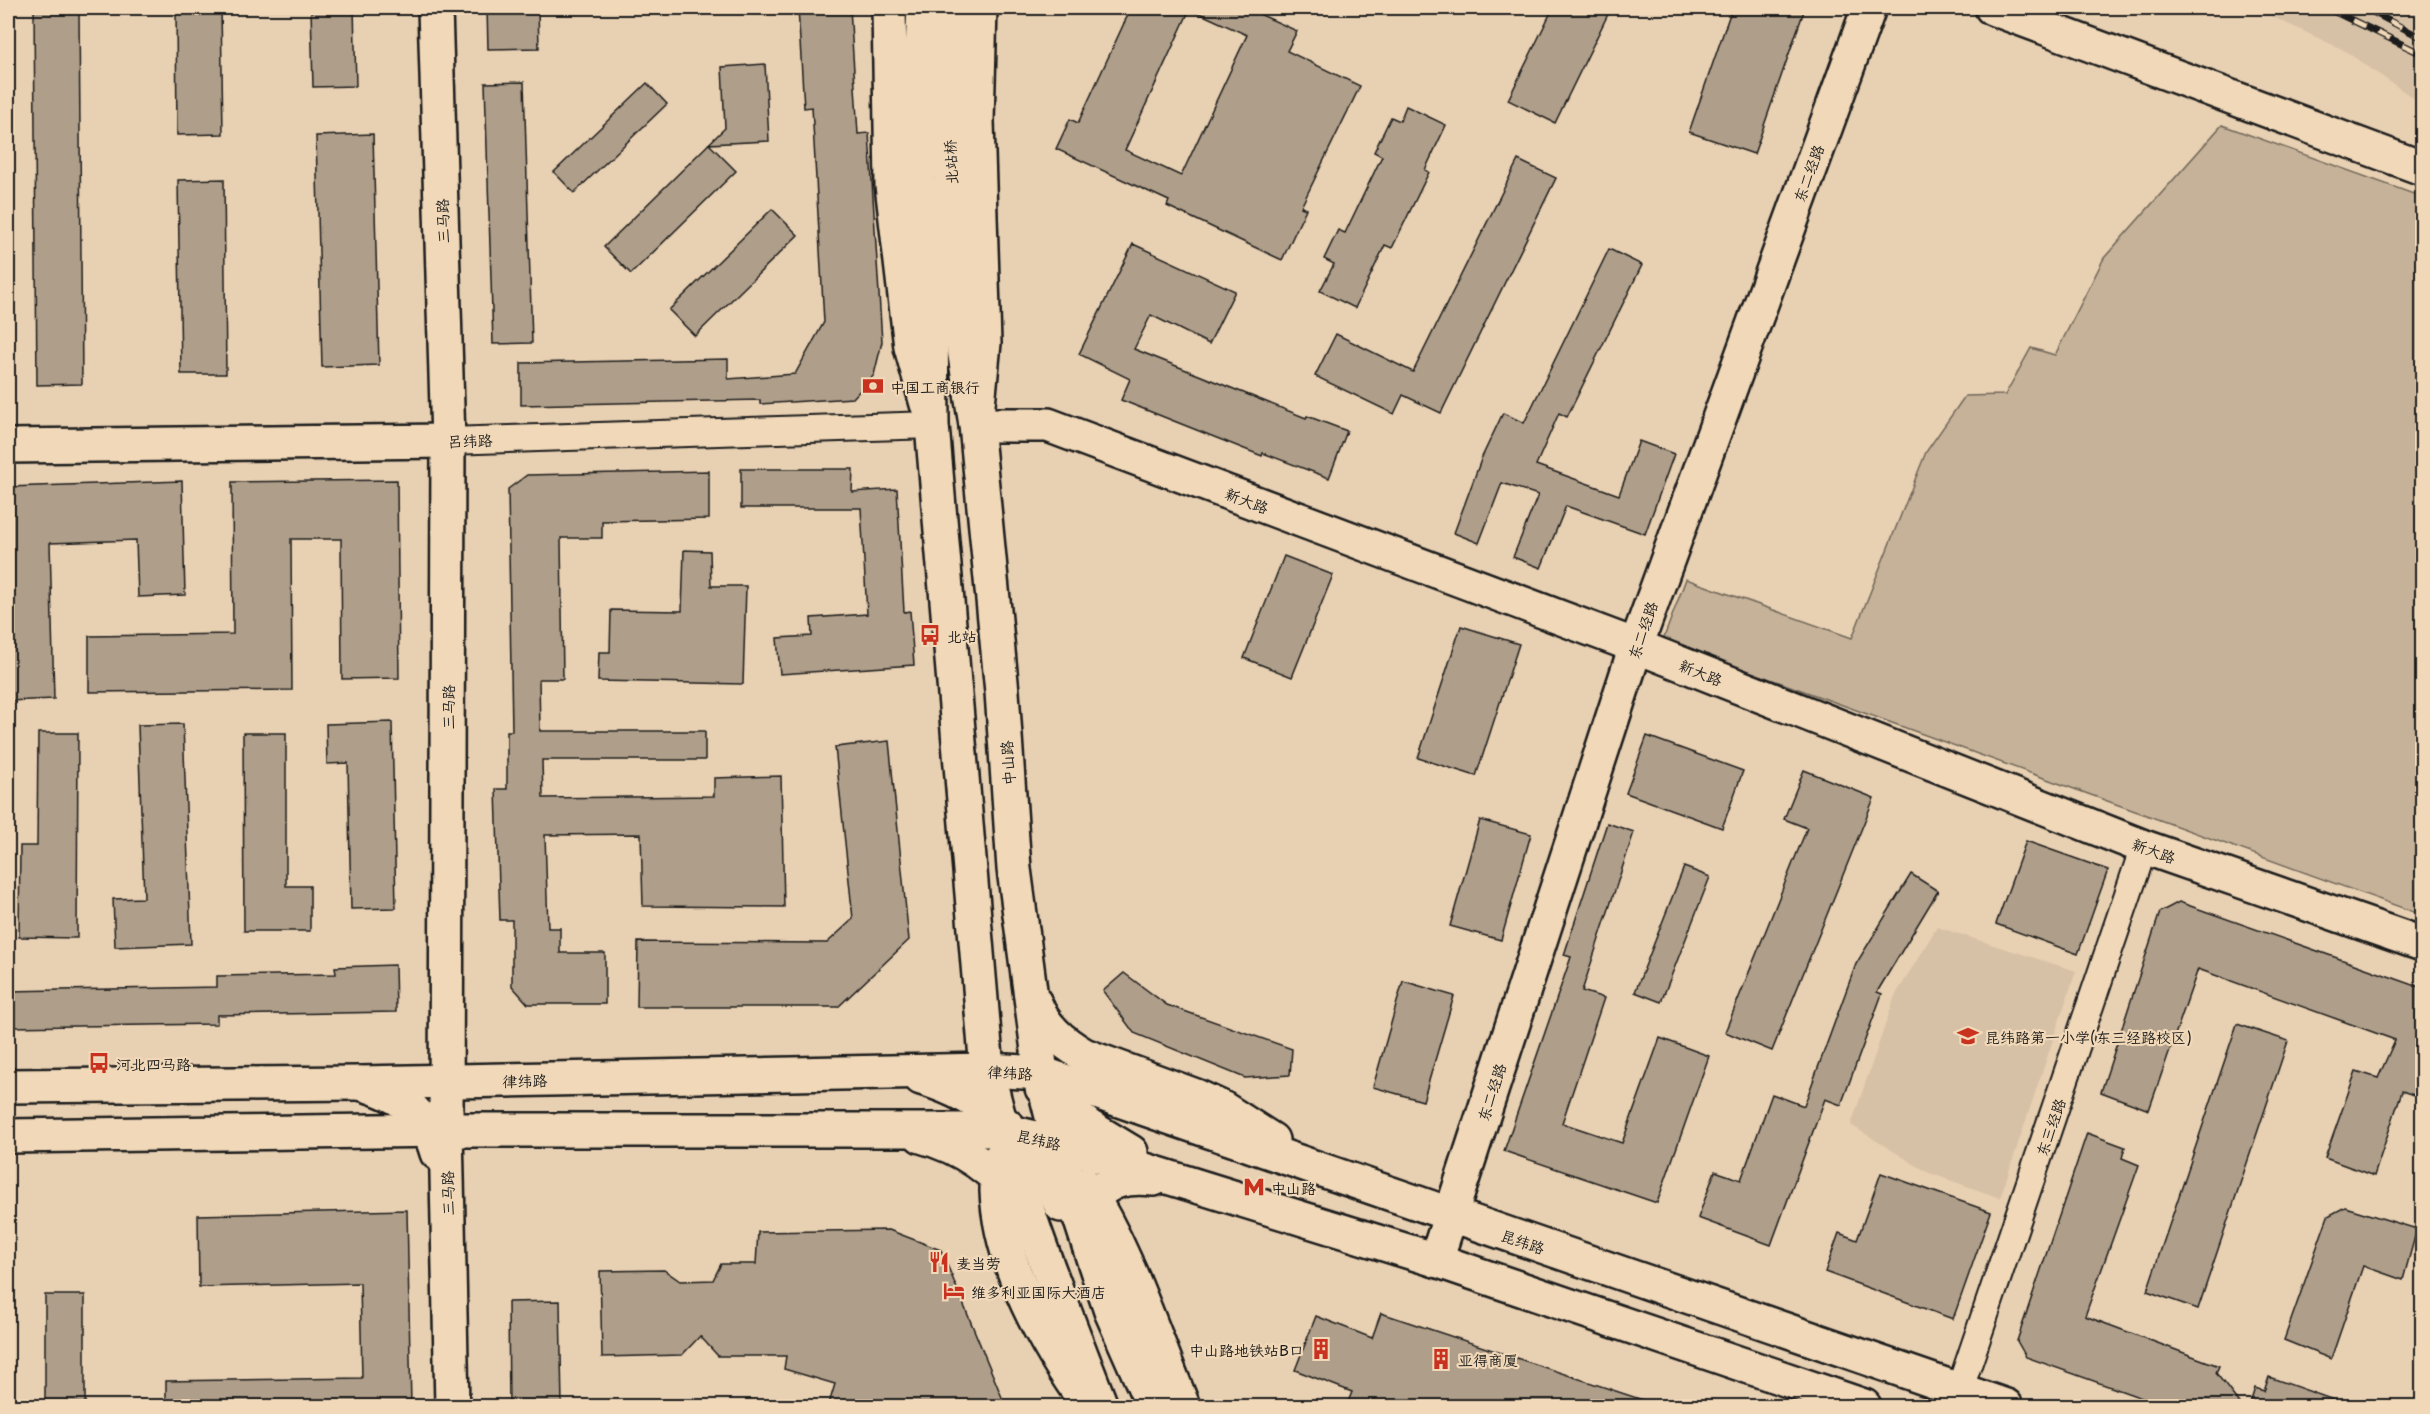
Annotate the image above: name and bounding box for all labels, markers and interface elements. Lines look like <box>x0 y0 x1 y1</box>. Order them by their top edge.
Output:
street label: 北站桥 <box>937 139 963 185</box>
street label: 东二经路 <box>1787 141 1829 205</box>
street label: 三马路 <box>430 198 454 244</box>
bank icon: 中国工商银行 <box>861 374 885 398</box>
place label: 中国工商银行 <box>890 375 980 398</box>
street label: 吕纬路 <box>447 428 493 452</box>
street label: 新大路 <box>1222 481 1272 519</box>
street label: 东二经路 <box>1621 598 1663 662</box>
bus stop icon: 北站 <box>918 623 942 647</box>
place label: 北站 <box>947 624 977 647</box>
street label: 新大路 <box>1676 653 1726 691</box>
street label: 三马路 <box>436 684 459 730</box>
street label: 中山路 <box>994 740 1020 786</box>
street label: 新大路 <box>2129 831 2179 869</box>
school or university icon: 昆纬路第一小学(东三经路校区) <box>1956 1024 1980 1048</box>
place label: 昆纬路第一小学(东三经路校区) <box>1985 1025 2192 1048</box>
bus stop icon: 河北四马路 <box>87 1051 111 1075</box>
place label: 河北四马路 <box>116 1052 191 1075</box>
street label: 律纬路 <box>987 1059 1033 1085</box>
street label: 东二经路 <box>1471 1060 1511 1124</box>
street label: 律纬路 <box>502 1068 548 1092</box>
street label: 东三经路 <box>2029 1095 2071 1159</box>
street label: 昆纬路 <box>1014 1123 1064 1155</box>
street label: 三马路 <box>435 1170 459 1216</box>
metro station icon: 中山路 <box>1242 1175 1266 1199</box>
place label: 中山路 <box>1271 1176 1316 1199</box>
street label: 昆纬路 <box>1498 1223 1548 1259</box>
restaurant icon: 麦当劳 <box>927 1250 951 1274</box>
place label: 麦当劳 <box>956 1251 1001 1274</box>
hotel icon: 维多利亚国际大酒店 <box>942 1279 966 1303</box>
place label: 维多利亚国际大酒店 <box>971 1280 1106 1303</box>
building icon: 中山路地铁站B口 <box>1309 1337 1333 1361</box>
place label: 中山路地铁站B口 <box>1189 1338 1304 1361</box>
building icon: 亚得商厦 <box>1429 1347 1453 1371</box>
place label: 亚得商厦 <box>1458 1348 1518 1371</box>

